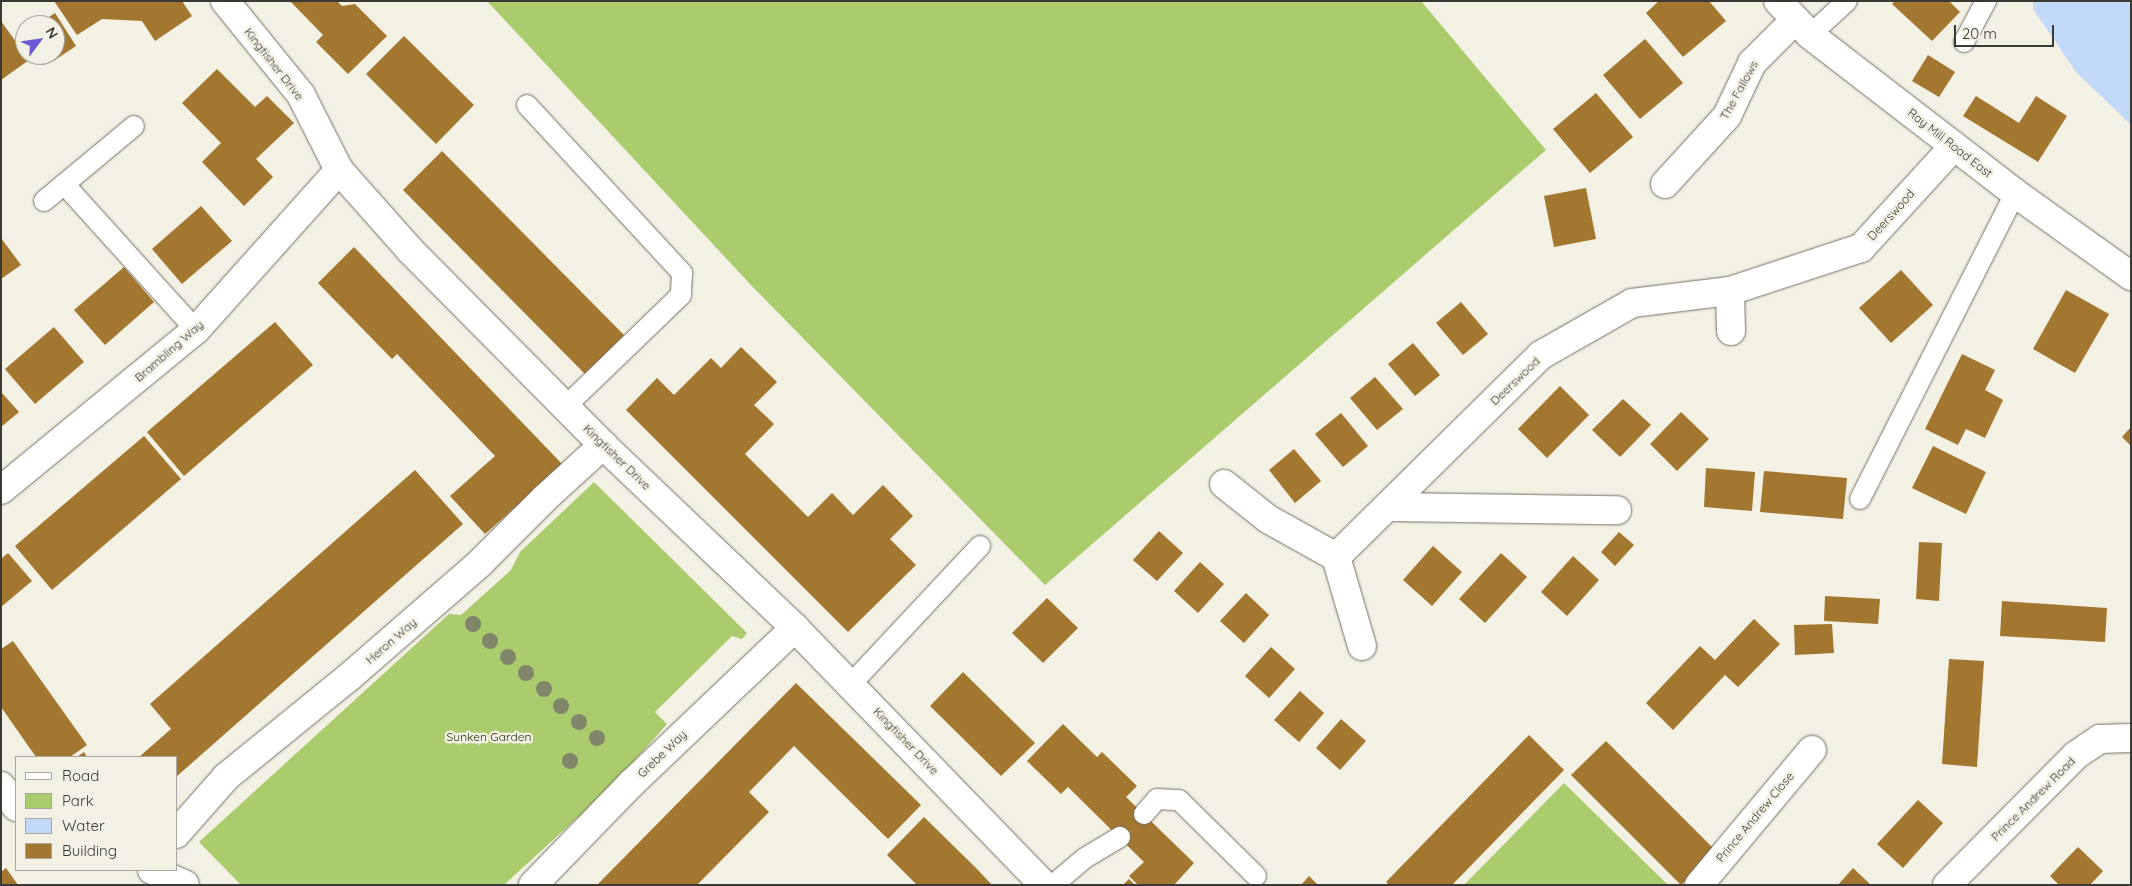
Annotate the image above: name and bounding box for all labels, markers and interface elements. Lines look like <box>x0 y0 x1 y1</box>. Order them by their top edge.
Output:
north arrow <box>15 15 65 65</box>
scale bar <box>1957 15 2057 47</box>
text: N <box>42 24 62 42</box>
text: 20 m <box>1962 24 1997 43</box>
street label: Kingfisher Drive <box>241 25 307 103</box>
street label: The Fallows <box>1717 58 1761 122</box>
street label: Ray Mill Road East <box>1905 105 1995 181</box>
street label: Deerswood <box>1864 187 1918 243</box>
street label: Brambling Way <box>132 317 206 385</box>
street label: Deerswood <box>1487 354 1543 408</box>
street label: Kingfisher Drive <box>580 421 654 493</box>
street label: Heron Way <box>363 615 419 667</box>
street label: Kingfisher Drive <box>870 704 942 778</box>
street label: Grebe Way <box>635 727 689 781</box>
park label: Sunken Garden <box>447 730 531 744</box>
street label: Prince Andrew Road <box>1988 754 2078 844</box>
legend <box>15 756 178 871</box>
text: Road <box>62 766 99 785</box>
street label: Prince Andrew Close <box>1713 769 1797 865</box>
text: Park <box>62 791 94 810</box>
text: Water <box>62 816 105 835</box>
text: Building <box>62 841 117 860</box>

